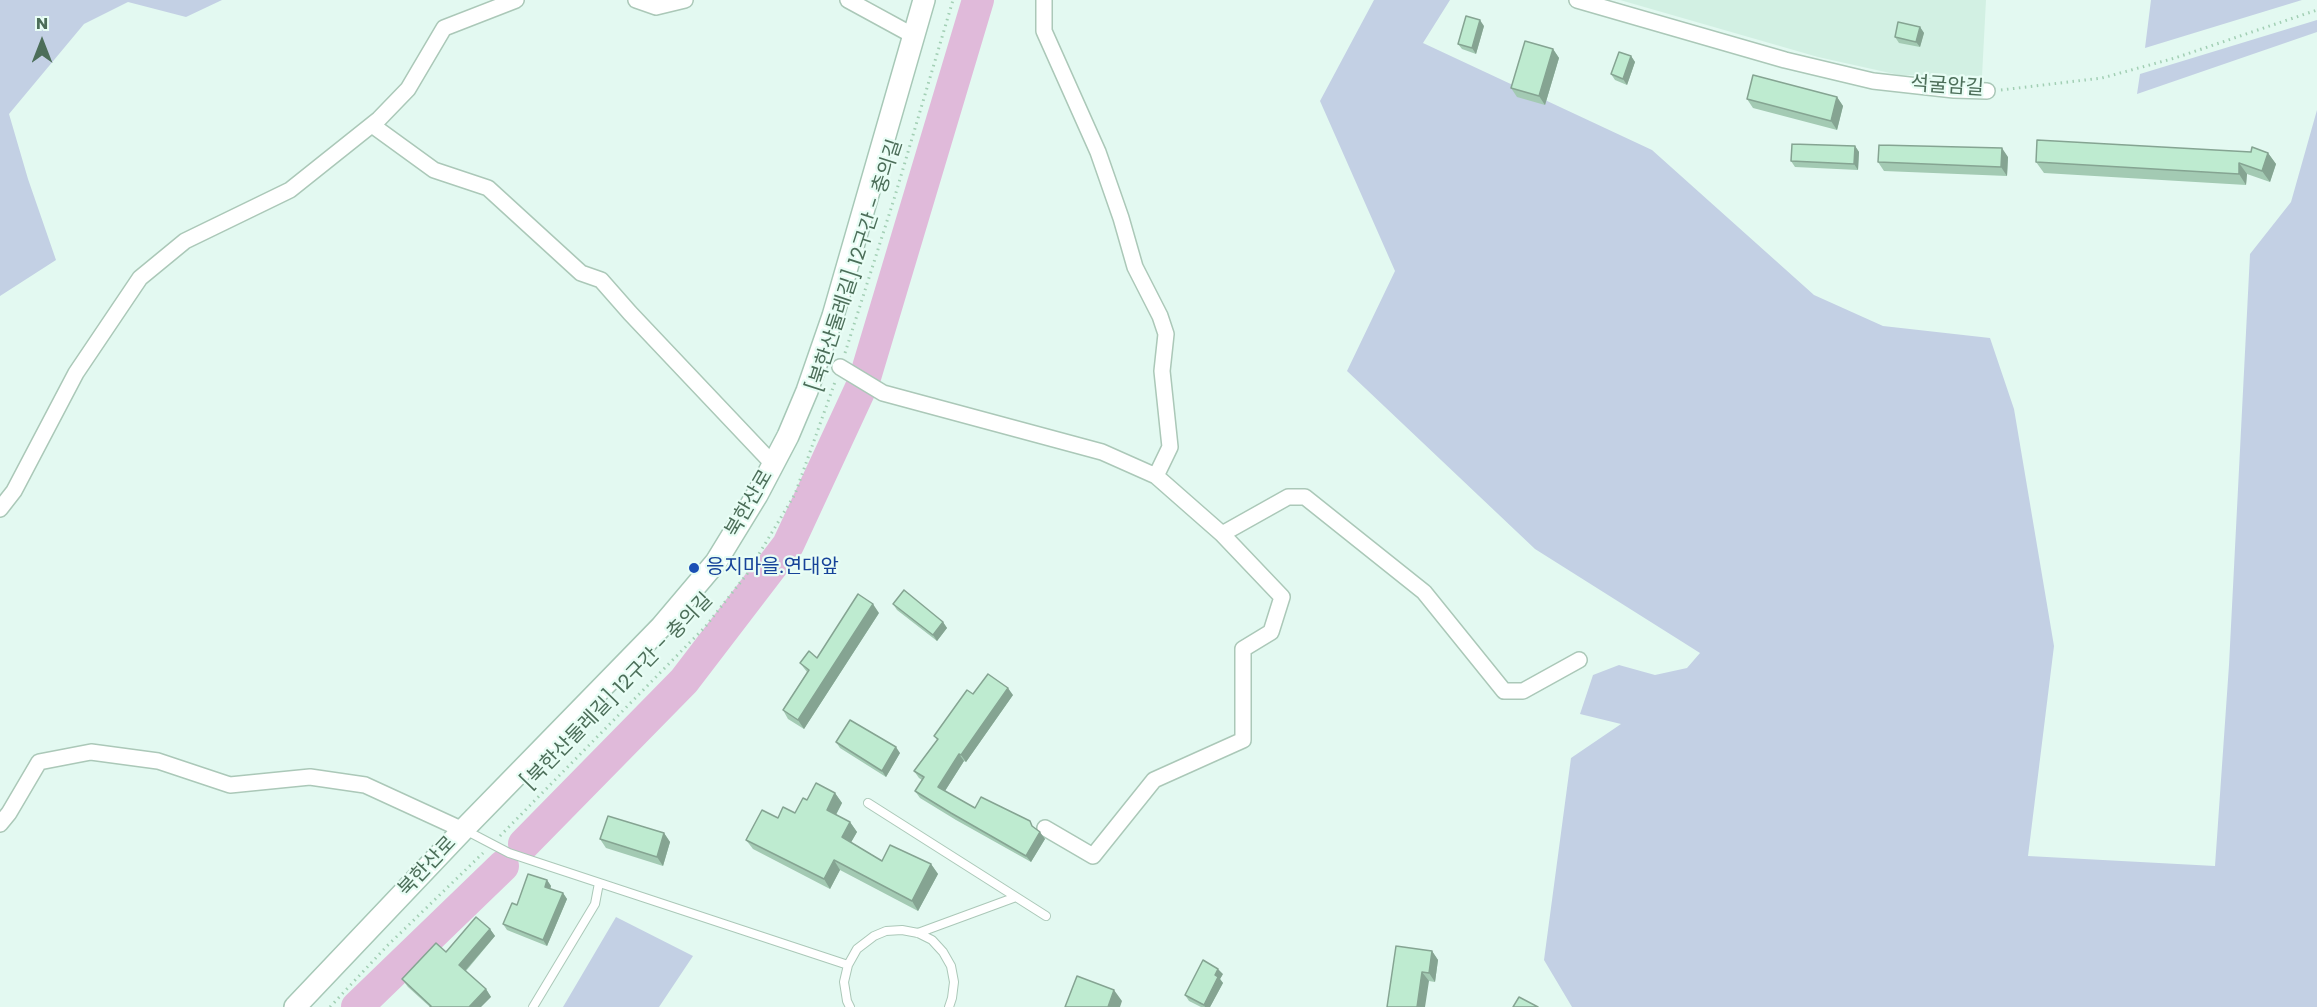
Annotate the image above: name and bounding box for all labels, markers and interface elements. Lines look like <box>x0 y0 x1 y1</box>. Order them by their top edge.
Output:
north arrow <box>12 12 72 72</box>
text: N <box>36 12 48 35</box>
street label: 석굴암길 <box>1909 72 1985 102</box>
street label: [북한산둘레길] 12구간 - 충의길 <box>804 137 908 395</box>
street label: 북한산로 <box>721 466 779 542</box>
place label: 응지마을.연대앞 <box>706 556 839 580</box>
marker: 응지마을.연대앞 <box>687 561 701 575</box>
street label: [북한산둘레길] 12구간 - 충의길 <box>518 589 718 795</box>
street label: 북한산로 <box>394 832 462 902</box>

